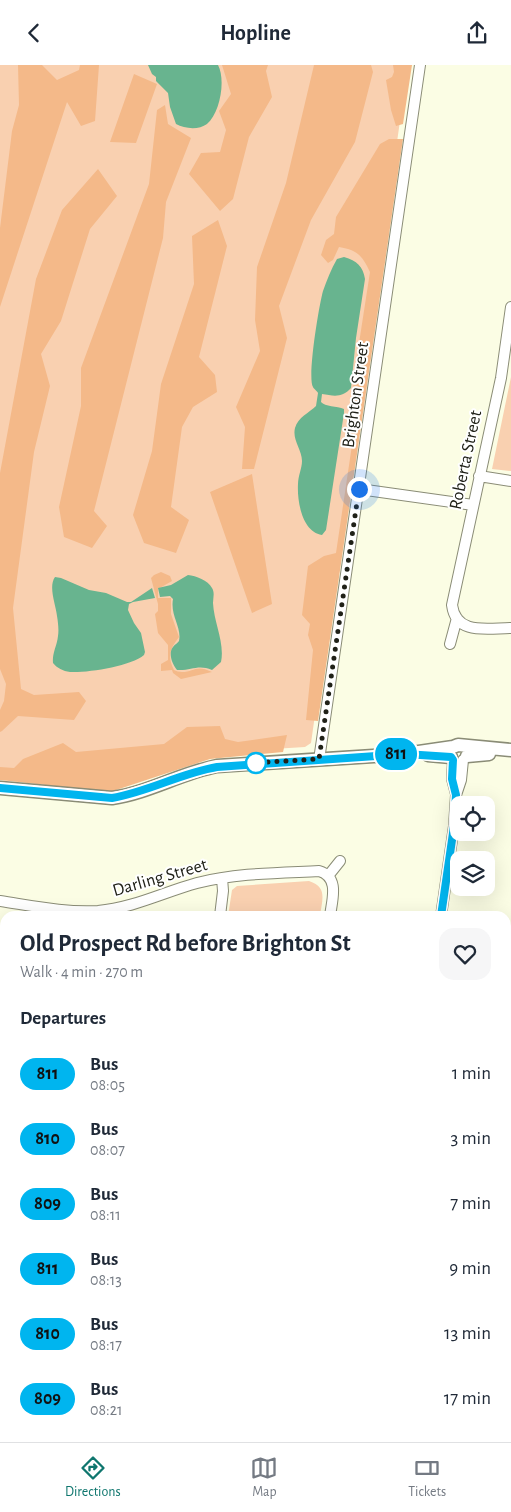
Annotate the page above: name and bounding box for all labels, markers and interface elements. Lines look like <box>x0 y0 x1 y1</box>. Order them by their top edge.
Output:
icon: back <box>20 19 48 47</box>
icon: share <box>463 19 491 47</box>
text: Hopline <box>220 22 291 44</box>
street label: Brighton Street <box>340 341 372 449</box>
street label: Roberta Street <box>447 409 485 511</box>
your location <box>347 477 372 502</box>
line badge: 811 <box>367 738 425 770</box>
text: 811 <box>385 745 407 763</box>
unlabelled marker <box>245 752 267 774</box>
map controls <box>450 796 495 896</box>
button: locate <box>450 796 495 841</box>
button: layers <box>450 851 495 896</box>
street label: Darling Street <box>111 856 210 900</box>
button: heart <box>439 928 491 980</box>
text: Old Prospect Rd before Brighton St <box>20 932 351 956</box>
text: Walk · 4 min · 270 m <box>20 964 143 980</box>
text: Departures <box>20 1009 106 1028</box>
text: Bus <box>90 1055 118 1074</box>
text: 1 min <box>452 1064 491 1083</box>
text: 811 <box>37 1065 58 1083</box>
text: 08:05 <box>90 1077 125 1093</box>
text: Bus <box>90 1120 118 1139</box>
text: 3 min <box>450 1129 491 1148</box>
text: 810 <box>35 1130 60 1148</box>
text: 08:07 <box>90 1142 125 1158</box>
text: Bus <box>90 1185 118 1204</box>
text: 7 min <box>450 1194 491 1213</box>
text: 809 <box>34 1195 61 1213</box>
text: 08:11 <box>90 1207 121 1223</box>
text: Bus <box>90 1250 118 1269</box>
text: 9 min <box>449 1259 491 1278</box>
text: 811 <box>37 1260 58 1278</box>
text: 08:13 <box>90 1272 122 1288</box>
text: Bus <box>90 1315 118 1334</box>
text: 13 min <box>444 1324 491 1343</box>
text: 810 <box>35 1325 60 1343</box>
text: 08:17 <box>90 1337 122 1353</box>
text: Bus <box>90 1380 118 1399</box>
text: 17 min <box>444 1389 491 1408</box>
text: 809 <box>34 1390 61 1408</box>
text: 08:21 <box>90 1402 122 1418</box>
tab: Directions <box>65 1454 121 1501</box>
tab: Map <box>250 1454 278 1501</box>
tab: Tickets <box>408 1454 446 1501</box>

